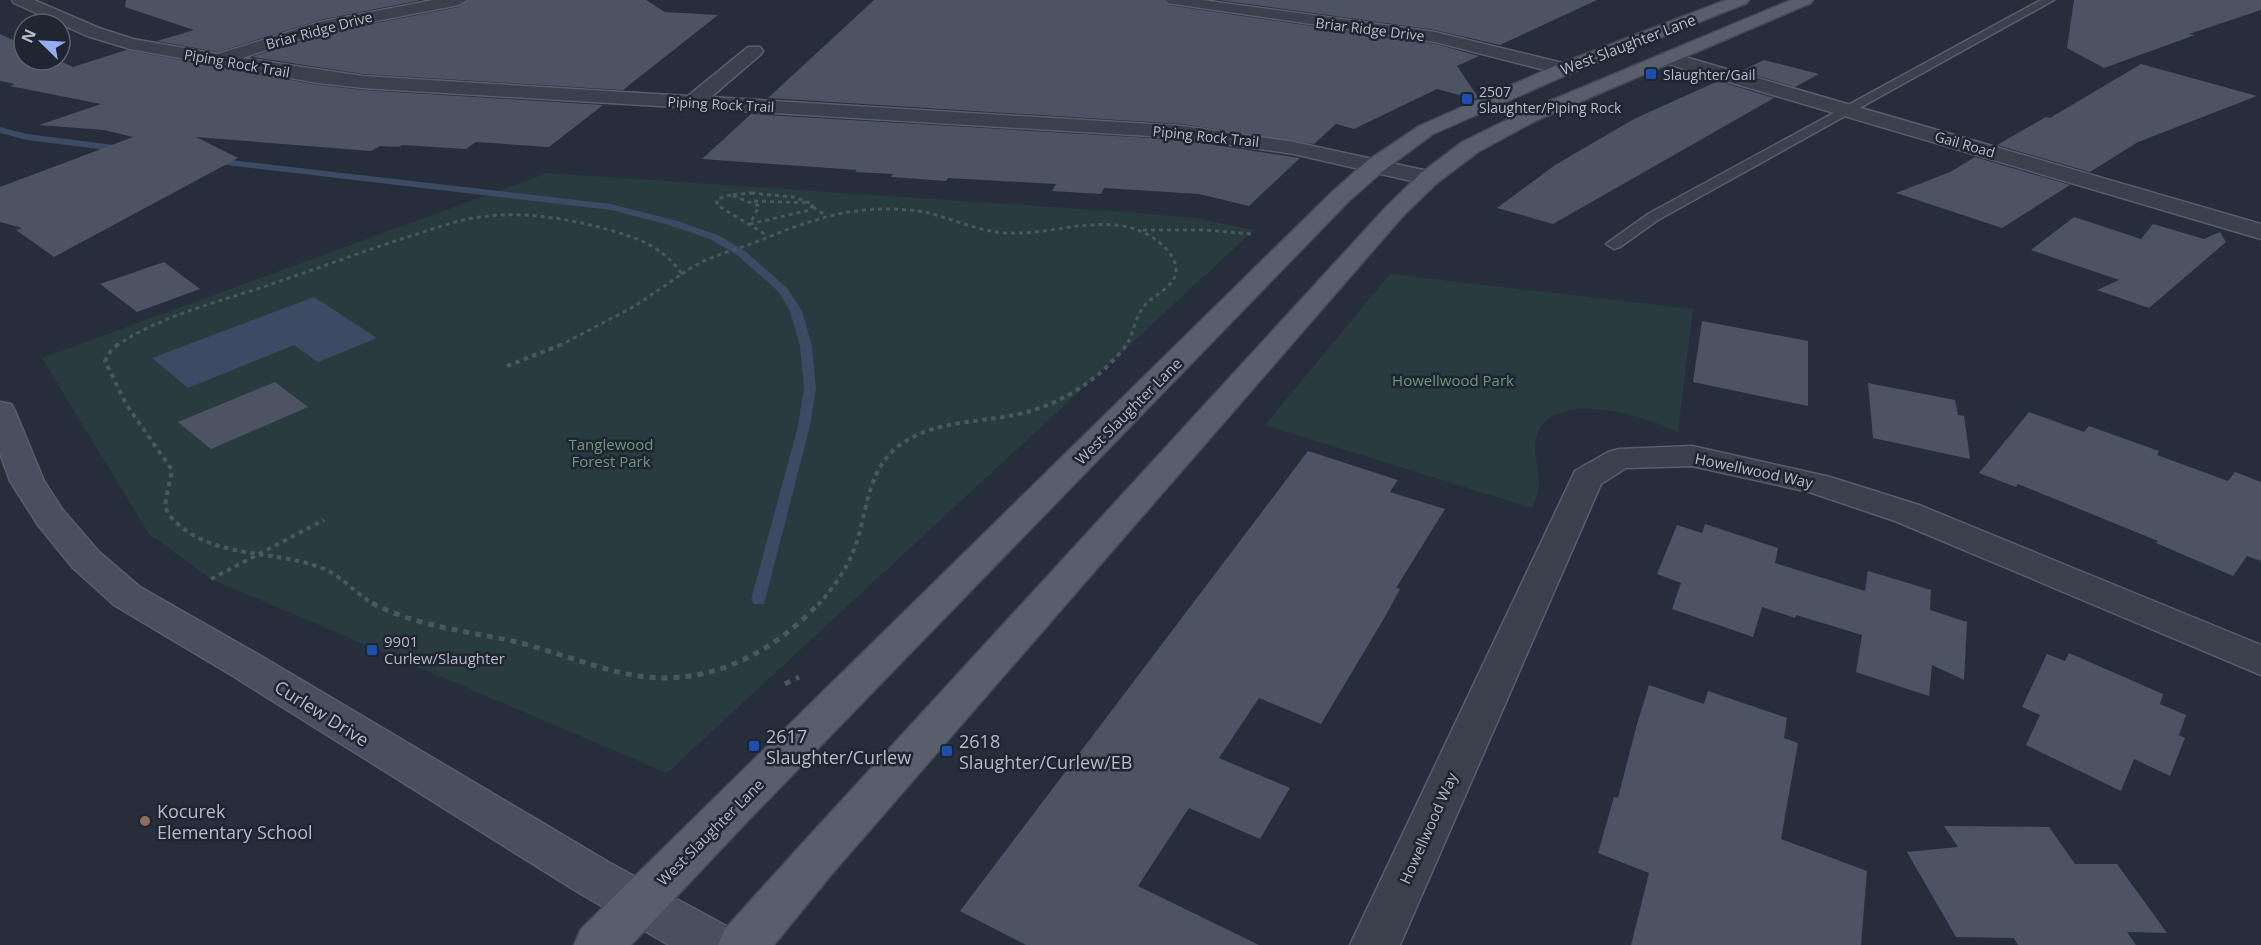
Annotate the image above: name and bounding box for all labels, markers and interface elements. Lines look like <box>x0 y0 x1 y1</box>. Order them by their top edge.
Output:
street label: Briar Ridge Drive <box>264 7 374 53</box>
street label: West Slaughter Lane <box>1558 9 1698 79</box>
north arrow <box>12 12 72 72</box>
street label: Briar Ridge Drive <box>1314 13 1426 45</box>
text: N <box>16 25 41 46</box>
street label: Piping Rock Trail <box>183 44 291 82</box>
place label: Slaughter/Gail <box>1663 65 1756 84</box>
marker: Slaughter/Gail <box>1644 67 1658 81</box>
place label: 2507 Slaughter/Piping Rock <box>1479 82 1622 117</box>
street label: Piping Rock Trail <box>667 92 775 116</box>
marker: 2507 Slaughter/Piping Rock <box>1460 92 1474 106</box>
street label: Piping Rock Trail <box>1152 121 1260 151</box>
street label: Gail Road <box>1933 126 1997 162</box>
street label: West Slaughter Lane <box>1070 353 1186 469</box>
park label: Howellwood Park <box>1392 370 1514 390</box>
park label: Tanglewood Forest Park <box>569 434 654 471</box>
street label: Howellwood Way <box>1693 448 1815 492</box>
place label: 9901 Curlew/Slaughter <box>384 631 505 668</box>
marker: 9901 Curlew/Slaughter <box>365 643 379 657</box>
street label: Curlew Drive <box>270 674 374 752</box>
place label: 2617 Slaughter/Curlew <box>766 724 911 769</box>
place label: 2618 Slaughter/Curlew/EB <box>959 729 1132 774</box>
marker: 2617 Slaughter/Curlew <box>747 739 761 753</box>
marker: 2618 Slaughter/Curlew/EB <box>940 744 954 758</box>
street label: Howellwood Way <box>1394 769 1462 887</box>
street label: West Slaughter Lane <box>652 774 768 890</box>
place label: Kocurek Elementary School <box>157 799 313 844</box>
marker: Kocurek Elementary School <box>138 814 152 828</box>

